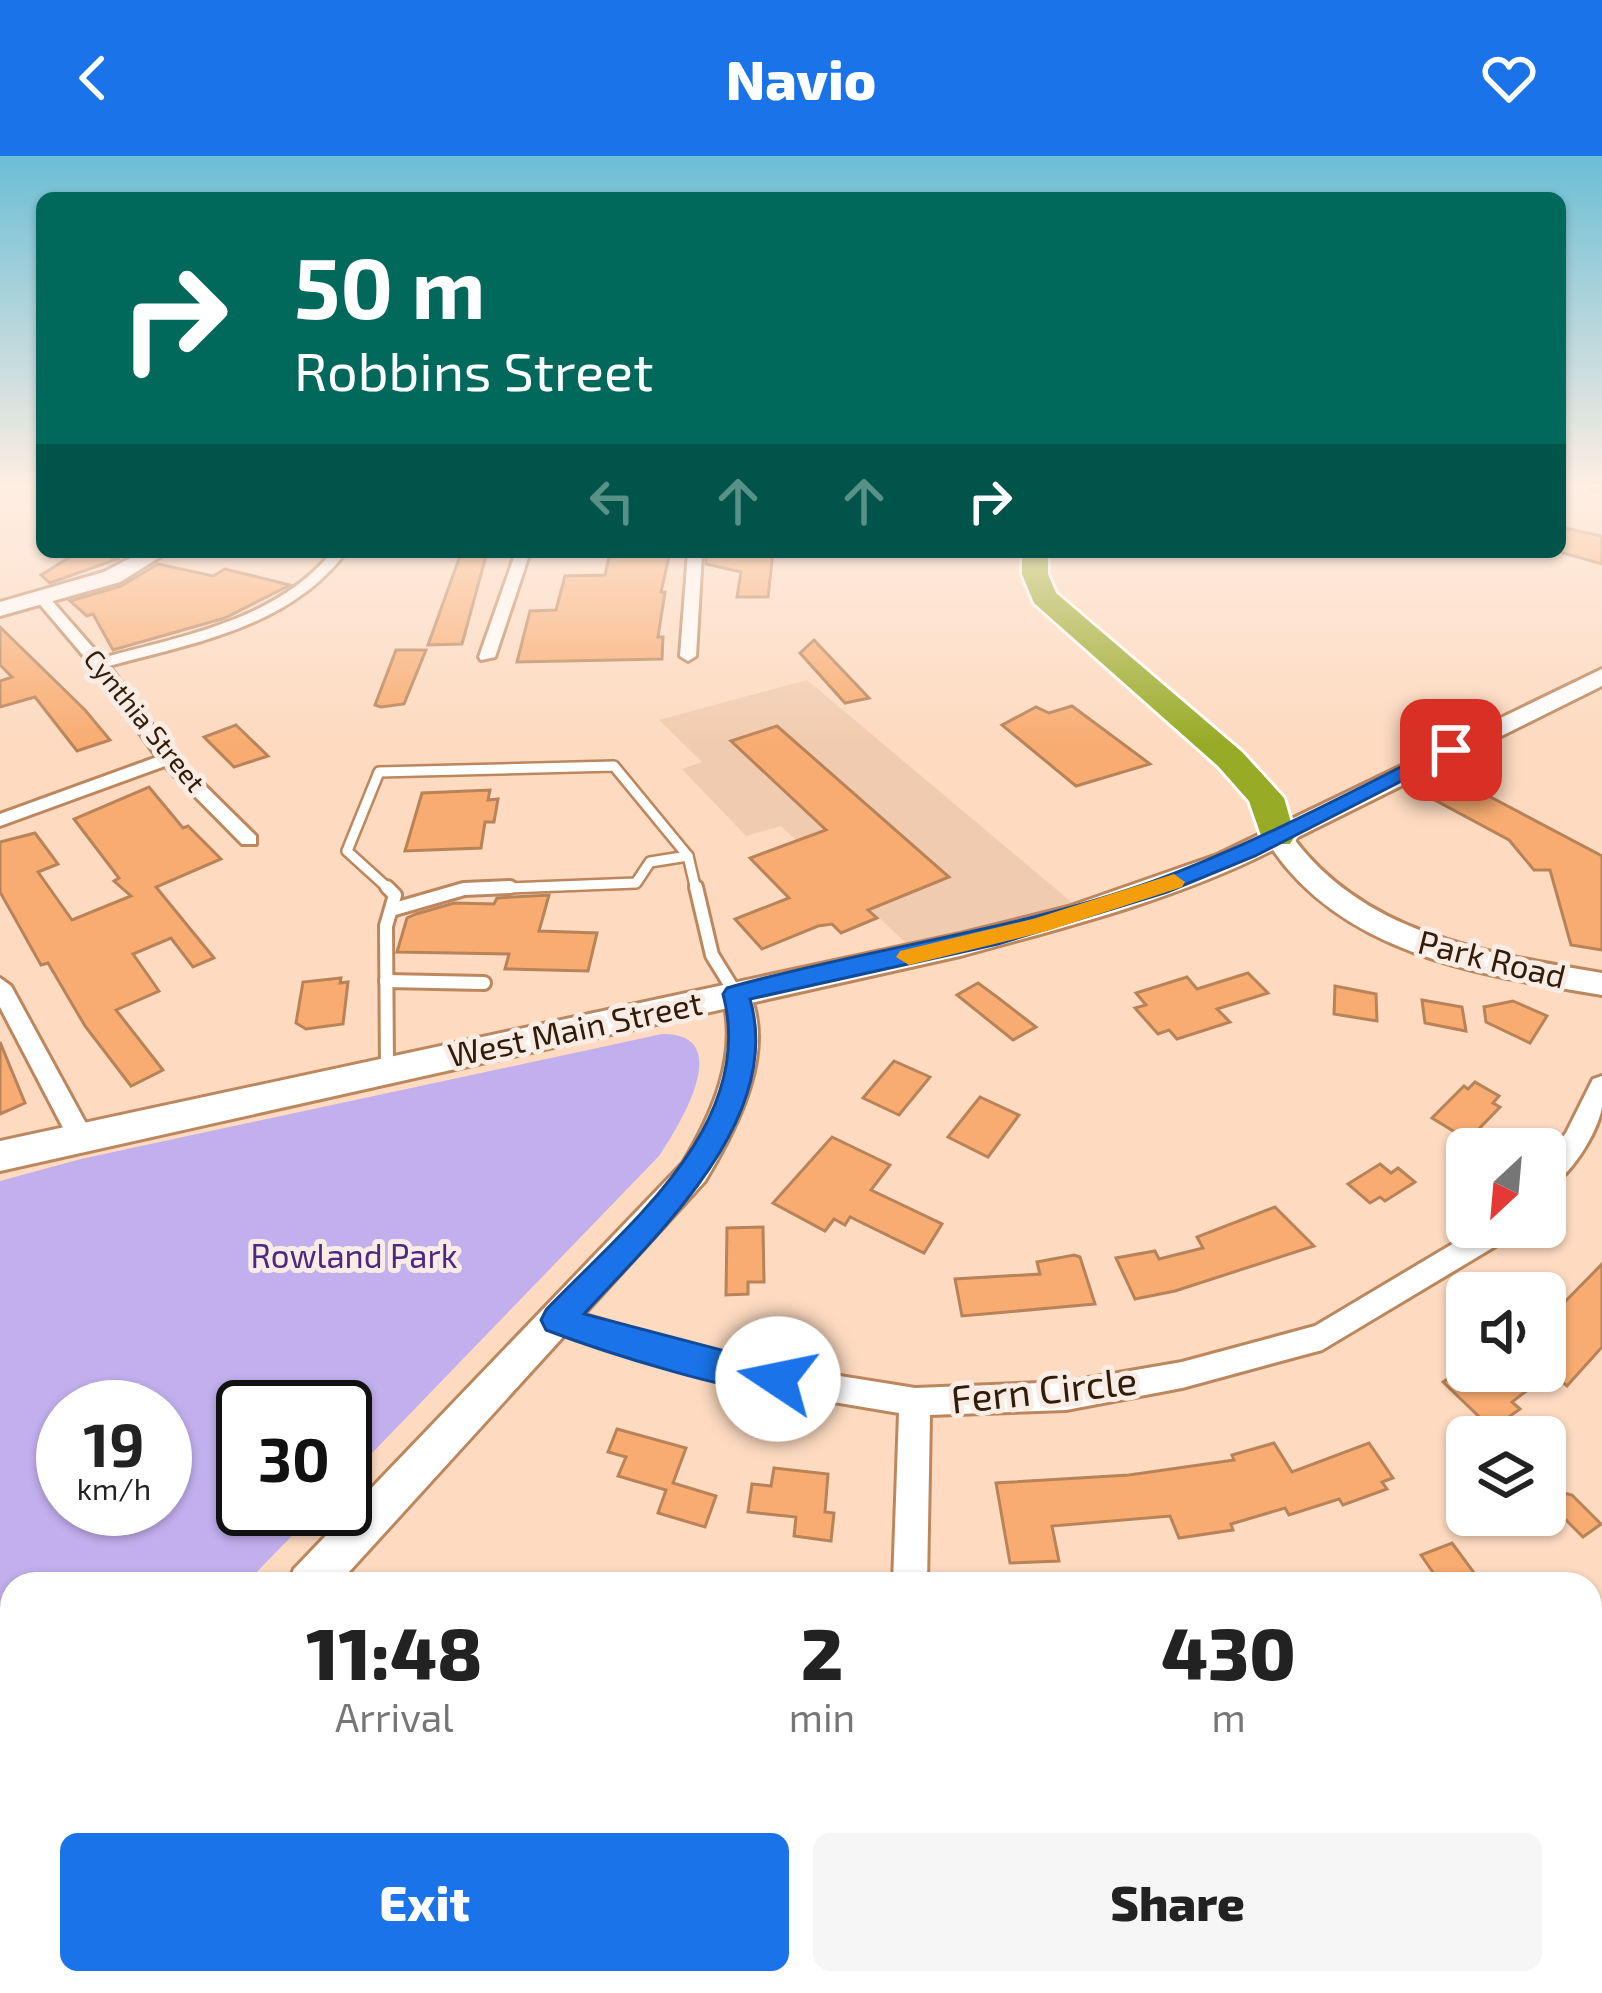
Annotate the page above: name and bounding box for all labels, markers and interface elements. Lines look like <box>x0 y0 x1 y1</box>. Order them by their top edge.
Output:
icon: back <box>60 45 126 111</box>
icon: heart <box>1476 45 1542 111</box>
text: Navio <box>726 46 876 111</box>
text: 50 m <box>294 235 486 336</box>
icon: right <box>96 240 252 396</box>
text: Robbins Street <box>294 337 654 402</box>
icon: left <box>579 468 645 534</box>
icon: ahead <box>705 468 771 534</box>
icon: ahead <box>831 468 897 534</box>
icon: right <box>957 468 1023 534</box>
street label: Cynthia Street <box>78 642 213 798</box>
pin <box>1400 699 1502 801</box>
icon: arrive <box>1418 717 1484 783</box>
street label: Park Road <box>1414 920 1570 996</box>
street label: West Main Street <box>444 982 705 1074</box>
north arrow <box>1446 1128 1566 1248</box>
map controls <box>1446 1128 1566 1536</box>
park label: Rowland Park <box>251 1235 458 1275</box>
button: sound <box>1446 1272 1566 1392</box>
position arrow <box>715 1316 841 1442</box>
street label: Fern Circle <box>948 1355 1139 1422</box>
speed limit sign: 30 <box>216 1380 372 1536</box>
text: 19 <box>83 1407 145 1479</box>
button: layers <box>1446 1416 1566 1536</box>
text: km/h <box>77 1470 151 1506</box>
text: 11:48 <box>306 1608 483 1694</box>
text: 2 <box>801 1608 843 1694</box>
text: 430 <box>1161 1608 1296 1694</box>
text: Arrival <box>335 1693 454 1740</box>
text: min <box>789 1693 855 1740</box>
text: m <box>1212 1693 1246 1740</box>
button: Exit <box>60 1833 789 1971</box>
button: Share <box>813 1833 1542 1971</box>

